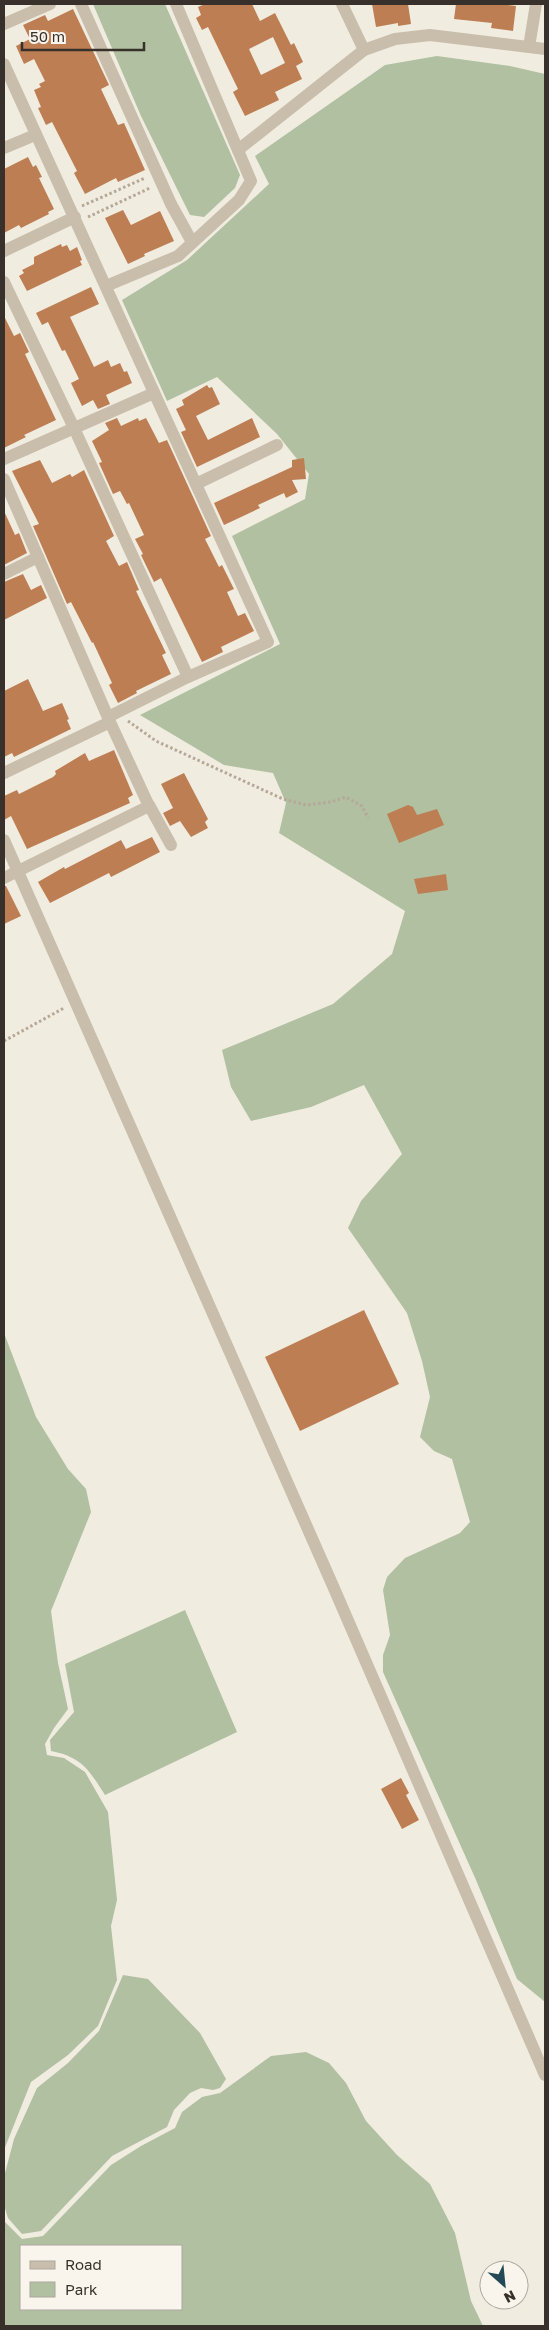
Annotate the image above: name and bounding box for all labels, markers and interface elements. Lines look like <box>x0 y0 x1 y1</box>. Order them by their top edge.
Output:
scale bar <box>22 20 145 52</box>
text: 50 m <box>30 27 65 45</box>
legend <box>20 2245 182 2310</box>
text: Road <box>65 2255 102 2273</box>
north arrow <box>479 2260 529 2310</box>
text: Park <box>65 2280 98 2298</box>
text: N <box>502 2287 519 2307</box>

